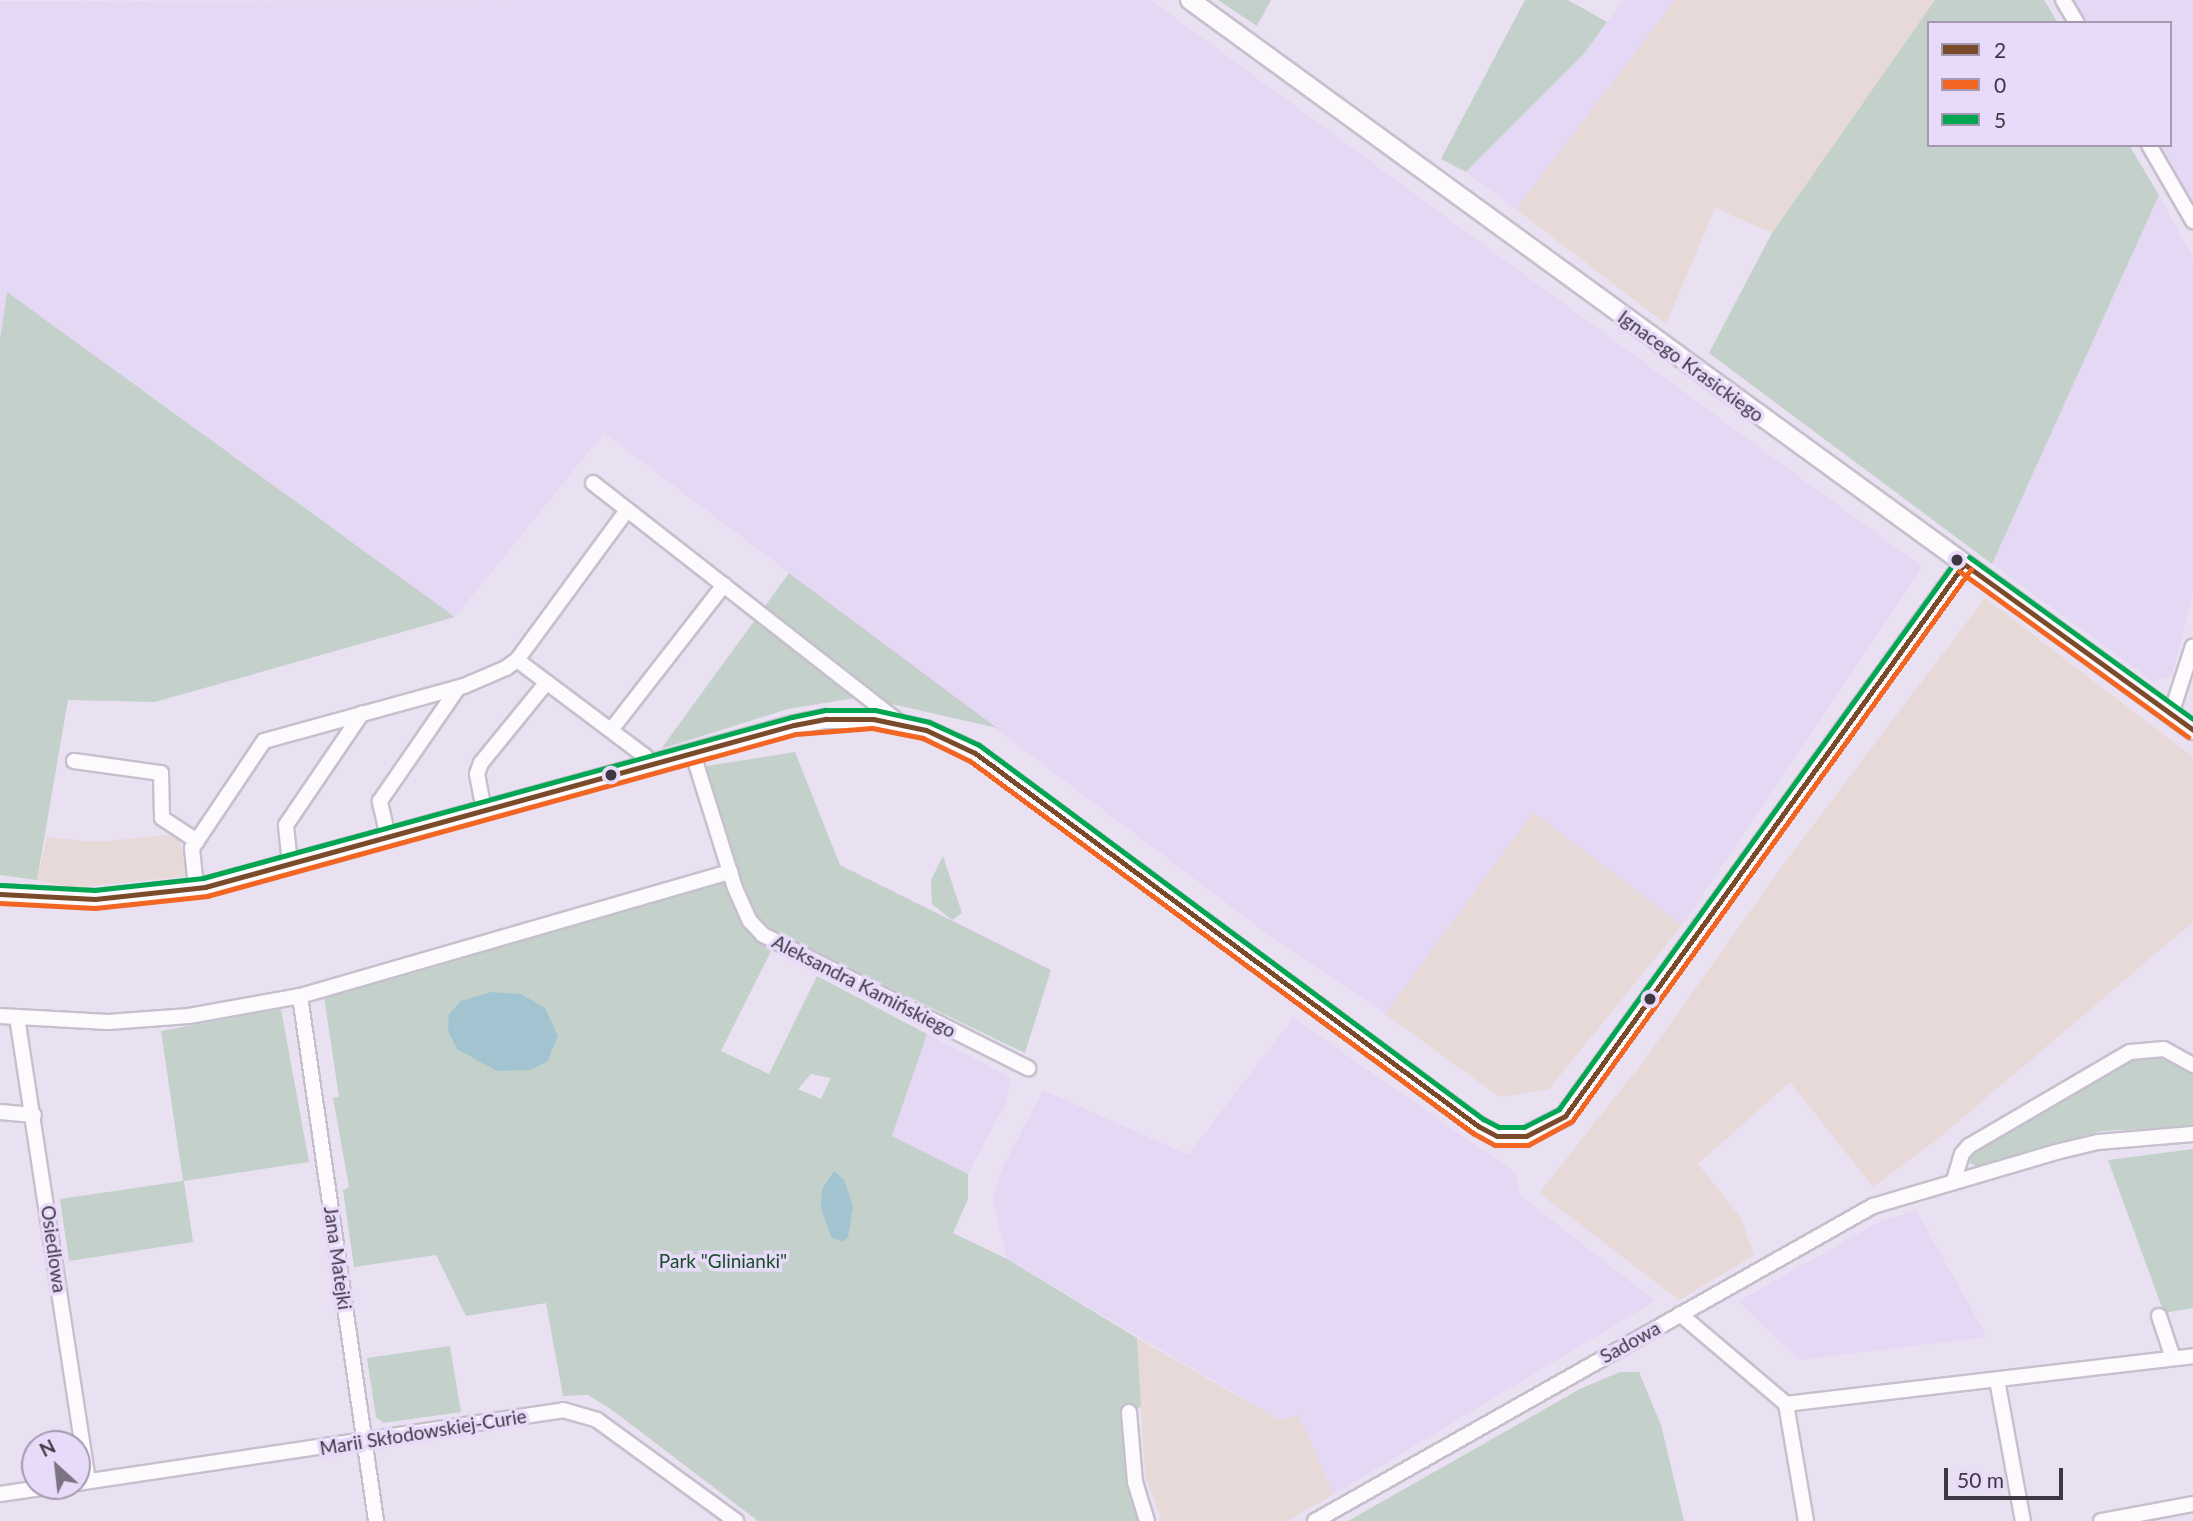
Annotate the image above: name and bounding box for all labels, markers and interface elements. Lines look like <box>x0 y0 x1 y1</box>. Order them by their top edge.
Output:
legend <box>1927 21 2172 147</box>
text: 2 <box>1994 37 2006 62</box>
text: 0 <box>1994 72 2006 97</box>
text: 5 <box>1994 107 2006 132</box>
street label: Ignacego Krasickiego <box>1614 305 1768 427</box>
unlabelled marker <box>1950 553 1964 567</box>
unlabelled marker <box>604 768 618 782</box>
street label: Aleksandra Kamińskiego <box>769 930 959 1042</box>
unlabelled marker <box>1643 992 1657 1006</box>
street label: Osiedlowa <box>37 1204 71 1294</box>
street label: Jana Matejki <box>319 1205 357 1311</box>
park label: Park "Glinianki" <box>659 1250 787 1272</box>
street label: Sadowa <box>1596 1316 1664 1368</box>
street label: Marii Skłodowskiej-Curie <box>318 1404 528 1460</box>
north arrow <box>21 1430 91 1500</box>
text: N <box>35 1434 59 1461</box>
scale bar <box>1948 1454 2067 1498</box>
text: 50 m <box>1957 1467 2004 1492</box>

